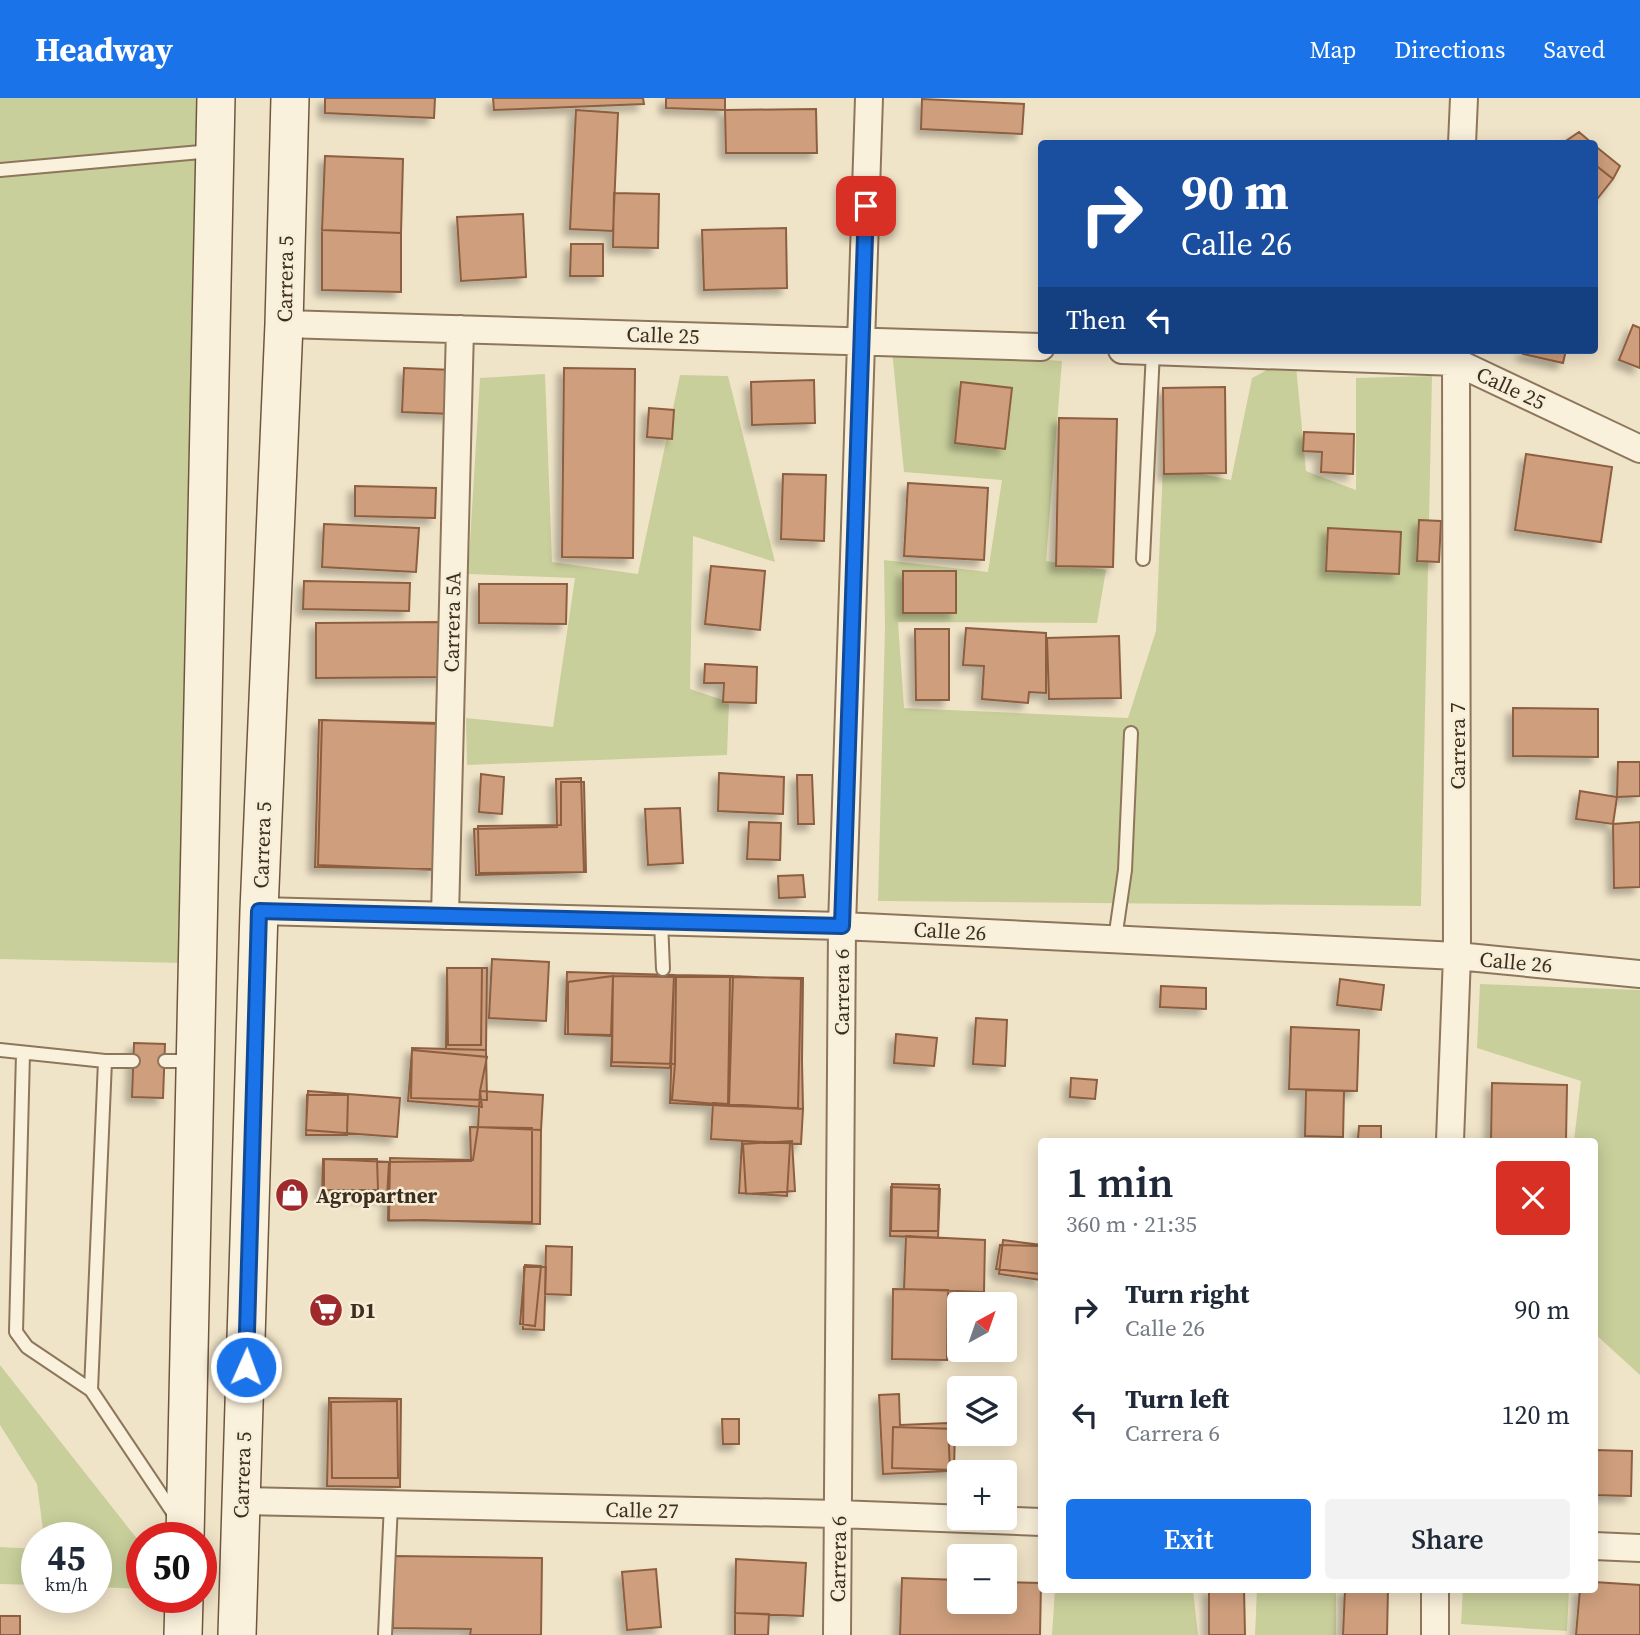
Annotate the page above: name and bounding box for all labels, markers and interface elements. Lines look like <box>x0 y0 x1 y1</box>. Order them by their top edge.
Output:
text: Headway <box>35 27 173 72</box>
text: Map <box>1309 33 1356 66</box>
text: Directions <box>1394 33 1505 66</box>
text: Saved <box>1543 33 1605 66</box>
text: 90 m <box>1181 158 1289 225</box>
icon: right <box>1066 168 1157 259</box>
pin <box>836 176 896 236</box>
icon: arrive <box>847 187 885 225</box>
text: Calle 26 <box>1181 222 1292 266</box>
street label: Carrera 5 <box>270 235 300 323</box>
icon: left <box>1140 301 1178 339</box>
text: Then <box>1066 302 1126 338</box>
street label: Calle 25 <box>626 319 700 351</box>
street label: Calle 25 <box>1472 359 1550 417</box>
street label: Carrera 5A <box>437 571 467 673</box>
street label: Carrera 7 <box>1443 703 1472 789</box>
street label: Carrera 5 <box>246 801 278 889</box>
street label: Calle 26 <box>913 915 987 947</box>
street label: Calle 26 <box>1478 944 1554 980</box>
street label: Carrera 6 <box>827 949 856 1035</box>
text: 1 min <box>1066 1153 1174 1211</box>
button: close <box>1496 1161 1570 1235</box>
shop icon: Agropartner <box>273 1176 311 1214</box>
place label: Agropartner <box>316 1181 438 1210</box>
text: 360 m · 21:35 <box>1066 1208 1197 1240</box>
text: Turn right <box>1125 1276 1249 1312</box>
supermarket icon: D1 <box>307 1291 345 1329</box>
icon: right <box>1066 1291 1104 1329</box>
north arrow <box>947 1292 1017 1362</box>
map controls <box>947 1292 1017 1614</box>
text: 90 m <box>1515 1292 1570 1328</box>
place label: D1 <box>350 1296 376 1325</box>
text: Calle 26 <box>1125 1312 1205 1344</box>
position arrow <box>209 1330 283 1404</box>
button: layers <box>947 1376 1017 1446</box>
text: Turn left <box>1125 1381 1229 1417</box>
icon: left <box>1066 1396 1104 1434</box>
text: 120 m <box>1502 1397 1570 1433</box>
text: Carrera 6 <box>1125 1417 1220 1449</box>
street label: Carrera 5 <box>226 1431 258 1519</box>
button: + <box>947 1460 1017 1530</box>
street label: Calle 27 <box>605 1495 679 1525</box>
button: Exit <box>1066 1499 1311 1579</box>
button: Share <box>1325 1499 1570 1579</box>
street label: Carrera 6 <box>823 1515 853 1603</box>
speed limit sign: 50 <box>126 1522 217 1613</box>
text: 45 <box>48 1534 85 1582</box>
button: − <box>947 1544 1017 1614</box>
text: km/h <box>45 1572 88 1597</box>

